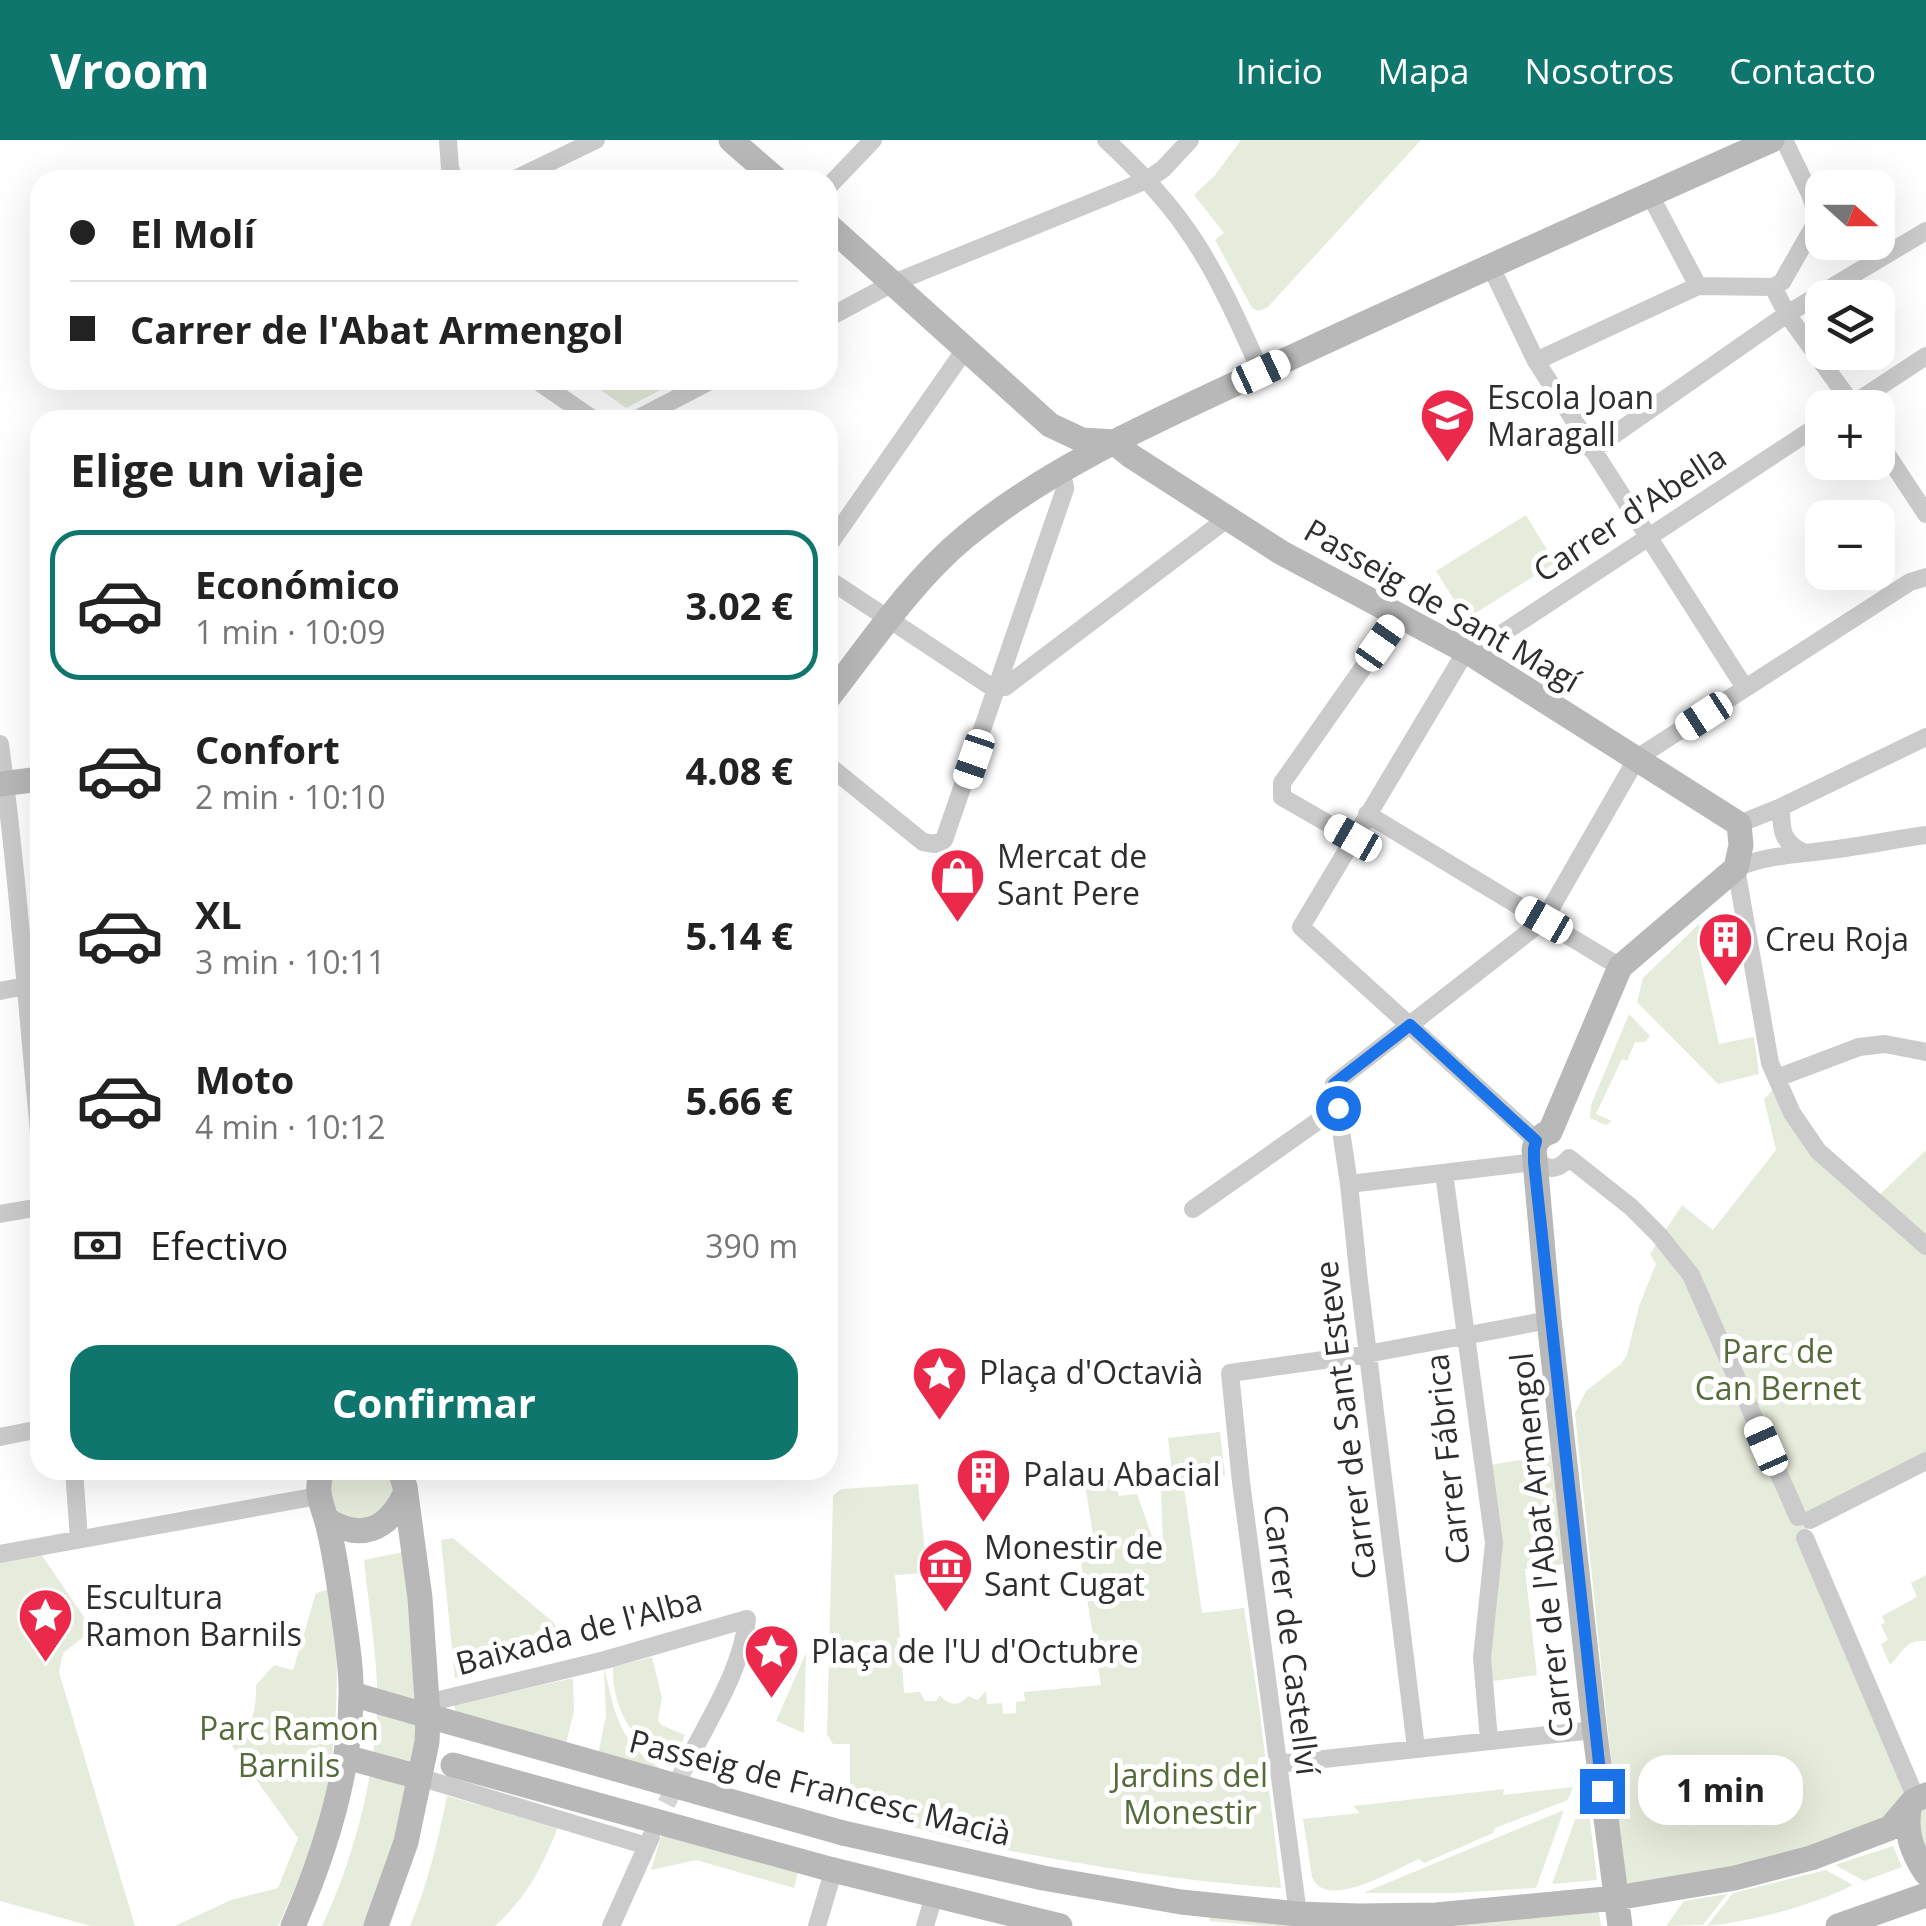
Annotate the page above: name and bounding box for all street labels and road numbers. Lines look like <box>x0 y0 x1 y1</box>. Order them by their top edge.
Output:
street label: Carrer d'Abella <box>1524 434 1734 591</box>
street label: Passeig de Sant Magí <box>1297 508 1589 702</box>
street label: Carrer de Sant Esteve <box>1304 1259 1385 1582</box>
street label: Carrer de l'Abat Armengol <box>1499 1350 1582 1740</box>
street label: Carrer Fábrica <box>1414 1352 1479 1567</box>
street label: Carrer de Castellví <box>1255 1502 1331 1778</box>
street label: Baixada de l'Alba <box>451 1577 707 1684</box>
street label: Passeig de Francesc Macià <box>625 1718 1016 1855</box>

